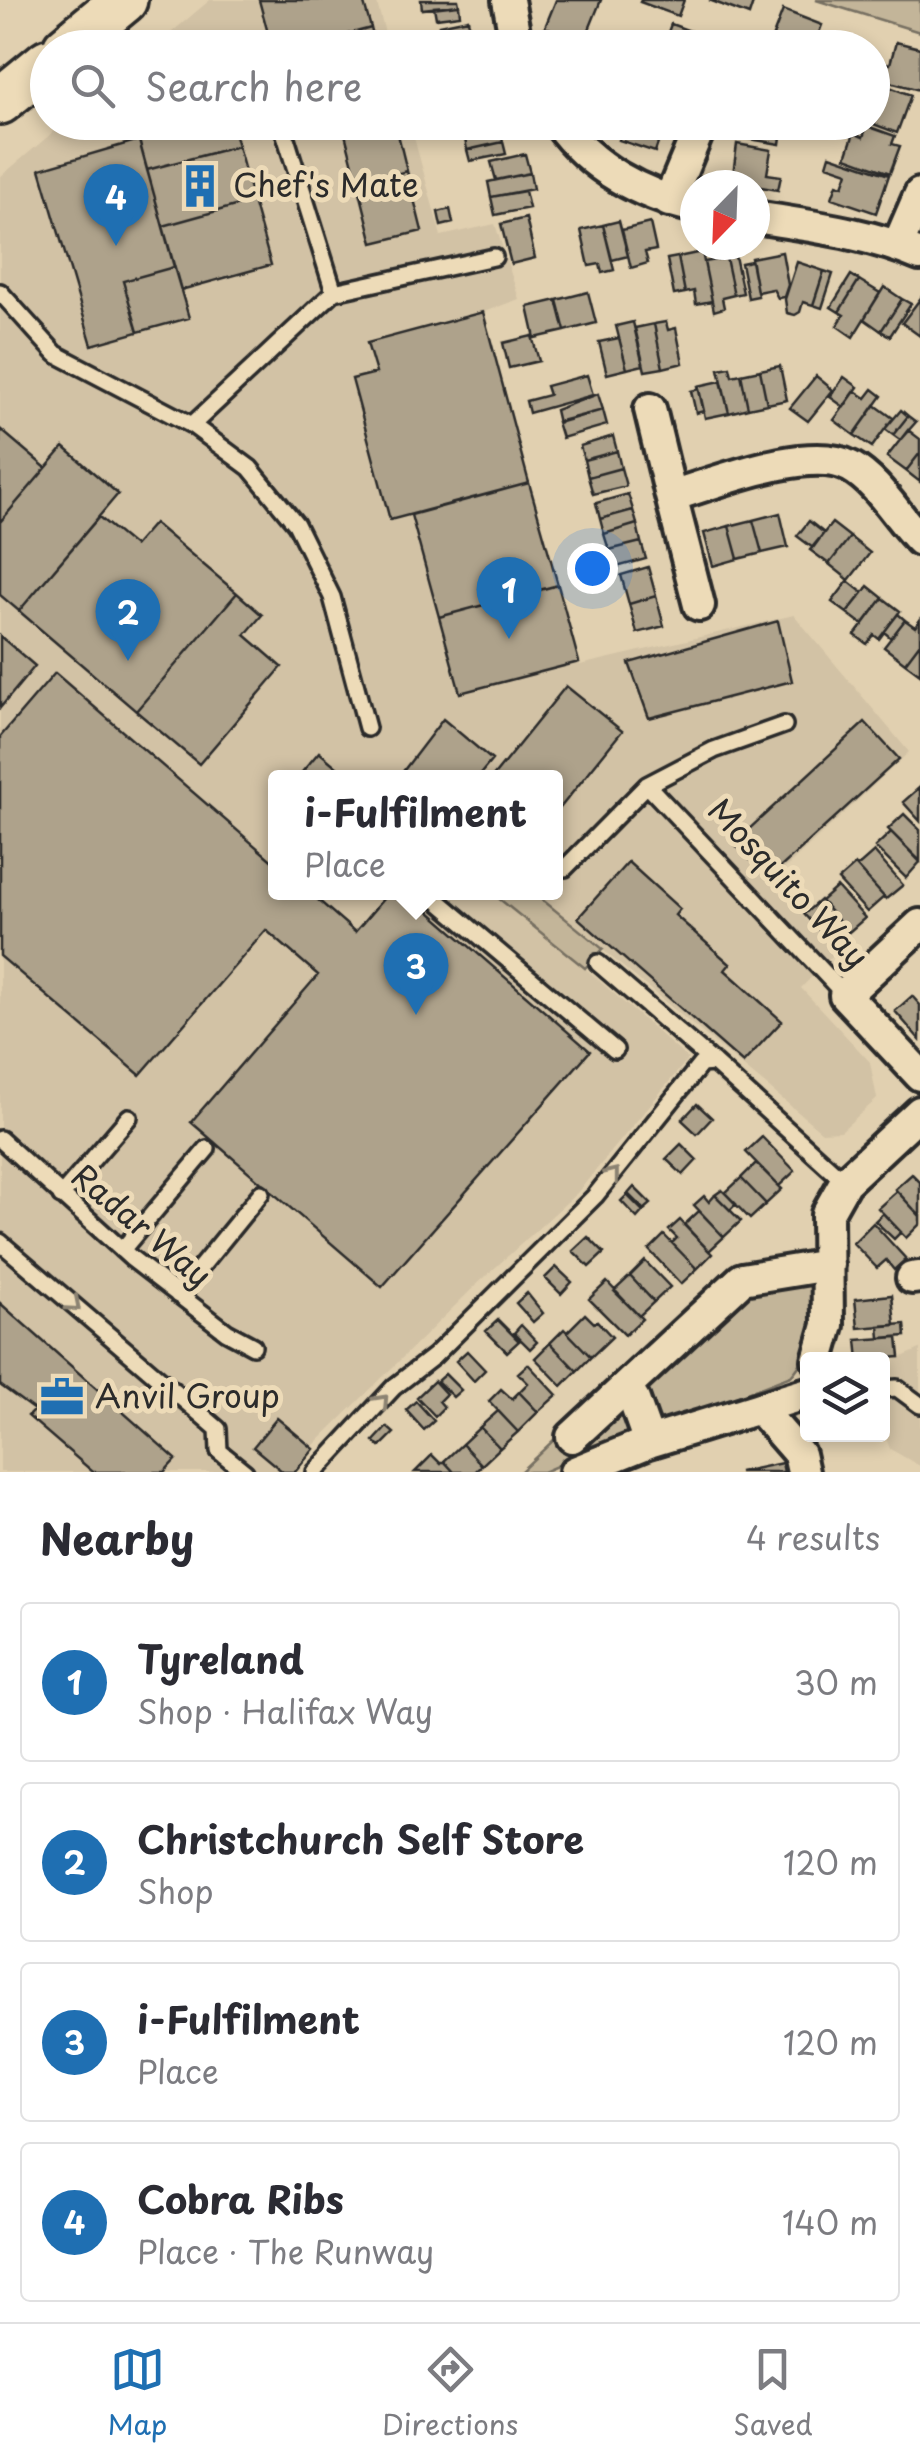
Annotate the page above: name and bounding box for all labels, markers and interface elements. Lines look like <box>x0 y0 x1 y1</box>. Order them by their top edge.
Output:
search box <box>30 30 890 140</box>
text: Search here <box>145 57 362 114</box>
icon: search <box>65 58 120 113</box>
place label: Chef's Mate <box>233 160 419 208</box>
building icon: Chef's Mate <box>176 162 224 210</box>
pin: 4 <box>84 164 148 246</box>
north arrow <box>680 170 770 260</box>
your location <box>567 543 618 594</box>
pin: 1 <box>476 556 542 639</box>
pin: 2 <box>96 578 160 661</box>
popup <box>268 770 563 900</box>
text: i-Fulfilment <box>304 783 527 840</box>
street label: Mosquito Way <box>698 787 881 978</box>
text: Place <box>304 840 386 888</box>
pin: 3 <box>384 932 448 1015</box>
street label: Radar Way <box>62 1151 223 1298</box>
one-way arrow <box>601 1167 619 1185</box>
one-way arrow <box>62 1294 81 1312</box>
map controls <box>800 1352 890 1442</box>
button: layers <box>800 1352 890 1442</box>
place label: Anvil Group <box>95 1371 280 1419</box>
office icon: Anvil Group <box>38 1373 86 1421</box>
one-way arrow <box>370 1394 388 1413</box>
text: Nearby <box>40 1506 194 1569</box>
text: 4 results <box>746 1513 880 1561</box>
text: Tyreland <box>137 1630 304 1687</box>
text: 1 <box>67 1658 82 1706</box>
text: 30 m <box>794 1658 878 1706</box>
text: Shop · Halifax Way <box>137 1687 433 1735</box>
text: Christchurch Self Store <box>137 1810 584 1867</box>
text: 2 <box>63 1838 86 1886</box>
text: 120 m <box>783 1838 878 1886</box>
text: Shop <box>137 1867 214 1915</box>
text: i-Fulfilment <box>137 1990 360 2047</box>
text: 3 <box>64 2018 85 2066</box>
text: 120 m <box>783 2018 878 2066</box>
text: Place <box>137 2047 219 2095</box>
text: Cobra Ribs <box>137 2170 344 2227</box>
text: 4 <box>64 2198 85 2246</box>
text: 140 m <box>782 2198 878 2246</box>
text: Place · The Runway <box>137 2227 434 2275</box>
tab: Map <box>107 2342 167 2445</box>
tab: Directions <box>382 2342 518 2445</box>
tab: Saved <box>733 2342 813 2445</box>

